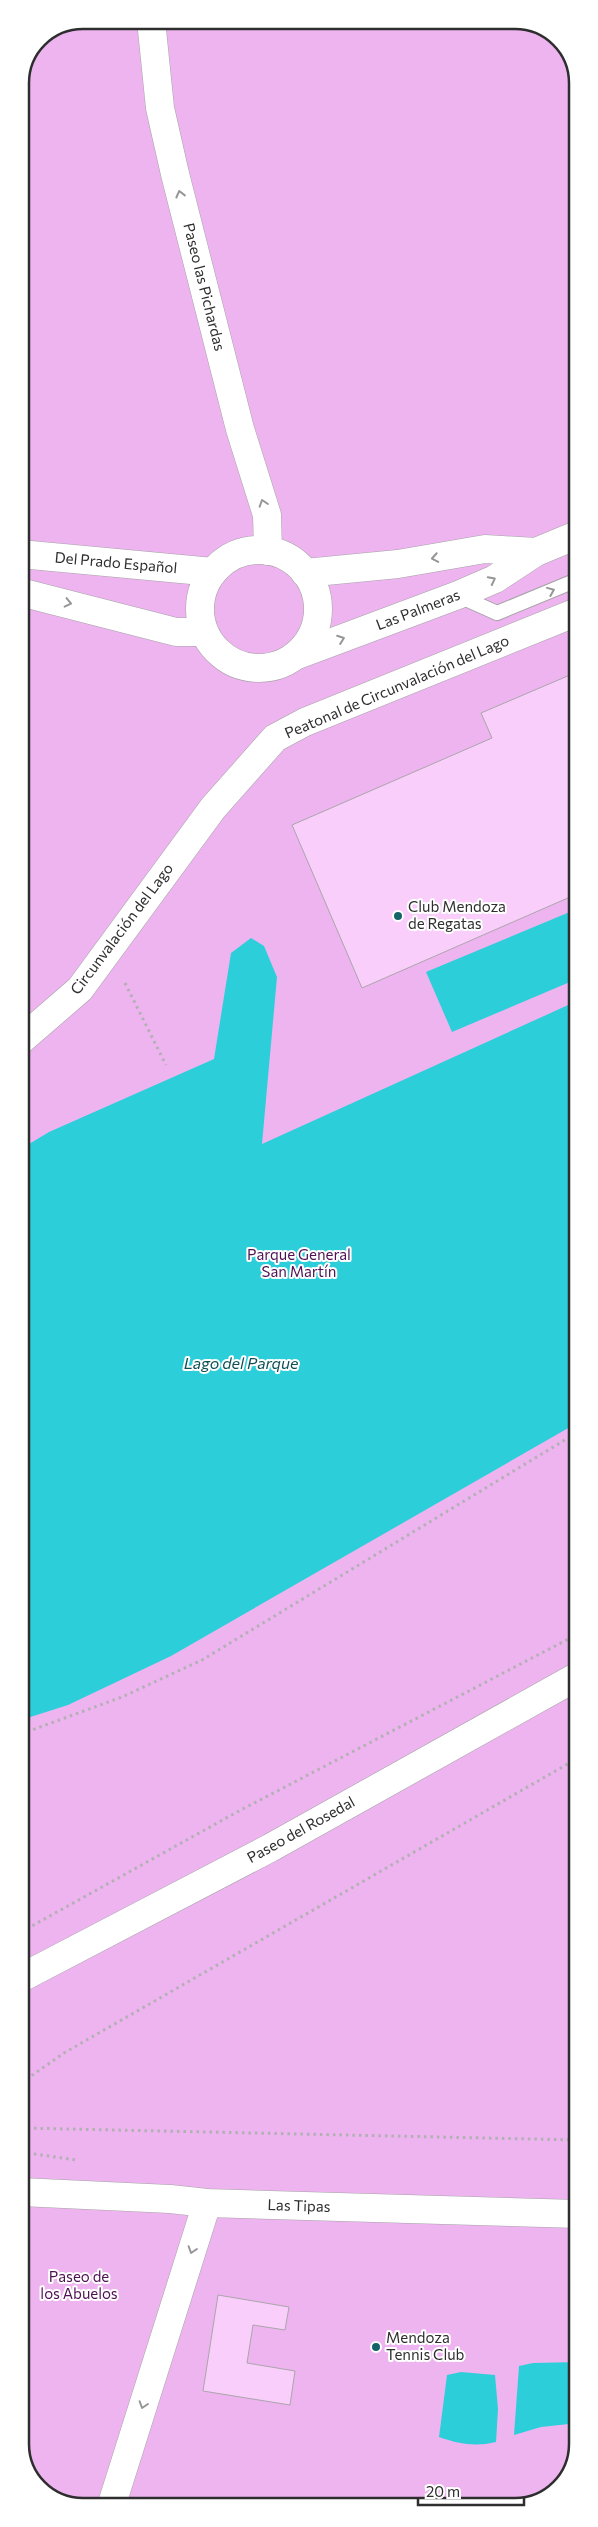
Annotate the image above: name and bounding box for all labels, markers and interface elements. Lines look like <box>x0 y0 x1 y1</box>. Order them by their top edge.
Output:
one-way arrow <box>175 189 186 198</box>
street label: Paseo las Pichardas <box>180 221 230 353</box>
one-way arrow <box>259 499 269 507</box>
street label: Del Prado Español <box>54 548 178 576</box>
one-way arrow <box>431 552 440 562</box>
one-way arrow <box>487 575 496 586</box>
street label: Las Palmeras <box>373 585 462 633</box>
one-way arrow <box>546 586 555 597</box>
one-way arrow <box>63 597 72 608</box>
street label: Peatonal de Circunvalación del Lago <box>282 631 512 742</box>
one-way arrow <box>336 635 345 645</box>
street label: Circunvalación del Lago <box>66 859 176 997</box>
place label: Club Mendoza de Regatas <box>408 897 506 932</box>
marker: Club Mendoza de Regatas <box>392 910 404 922</box>
park label: Parque General San Martín <box>247 1245 351 1280</box>
water label: Lago del Parque <box>184 1353 299 1372</box>
street label: Paseo del Rosedal <box>243 1792 358 1866</box>
street label: Las Tipas <box>267 2195 331 2215</box>
one-way arrow <box>188 2245 198 2253</box>
park label: Paseo de los Abuelos <box>40 2267 118 2302</box>
place label: Mendoza Tennis Club <box>386 2328 465 2363</box>
marker: Mendoza Tennis Club <box>370 2341 382 2353</box>
one-way arrow <box>139 2400 149 2408</box>
scale bar <box>418 2474 524 2506</box>
text: 20 m <box>426 2482 460 2500</box>

